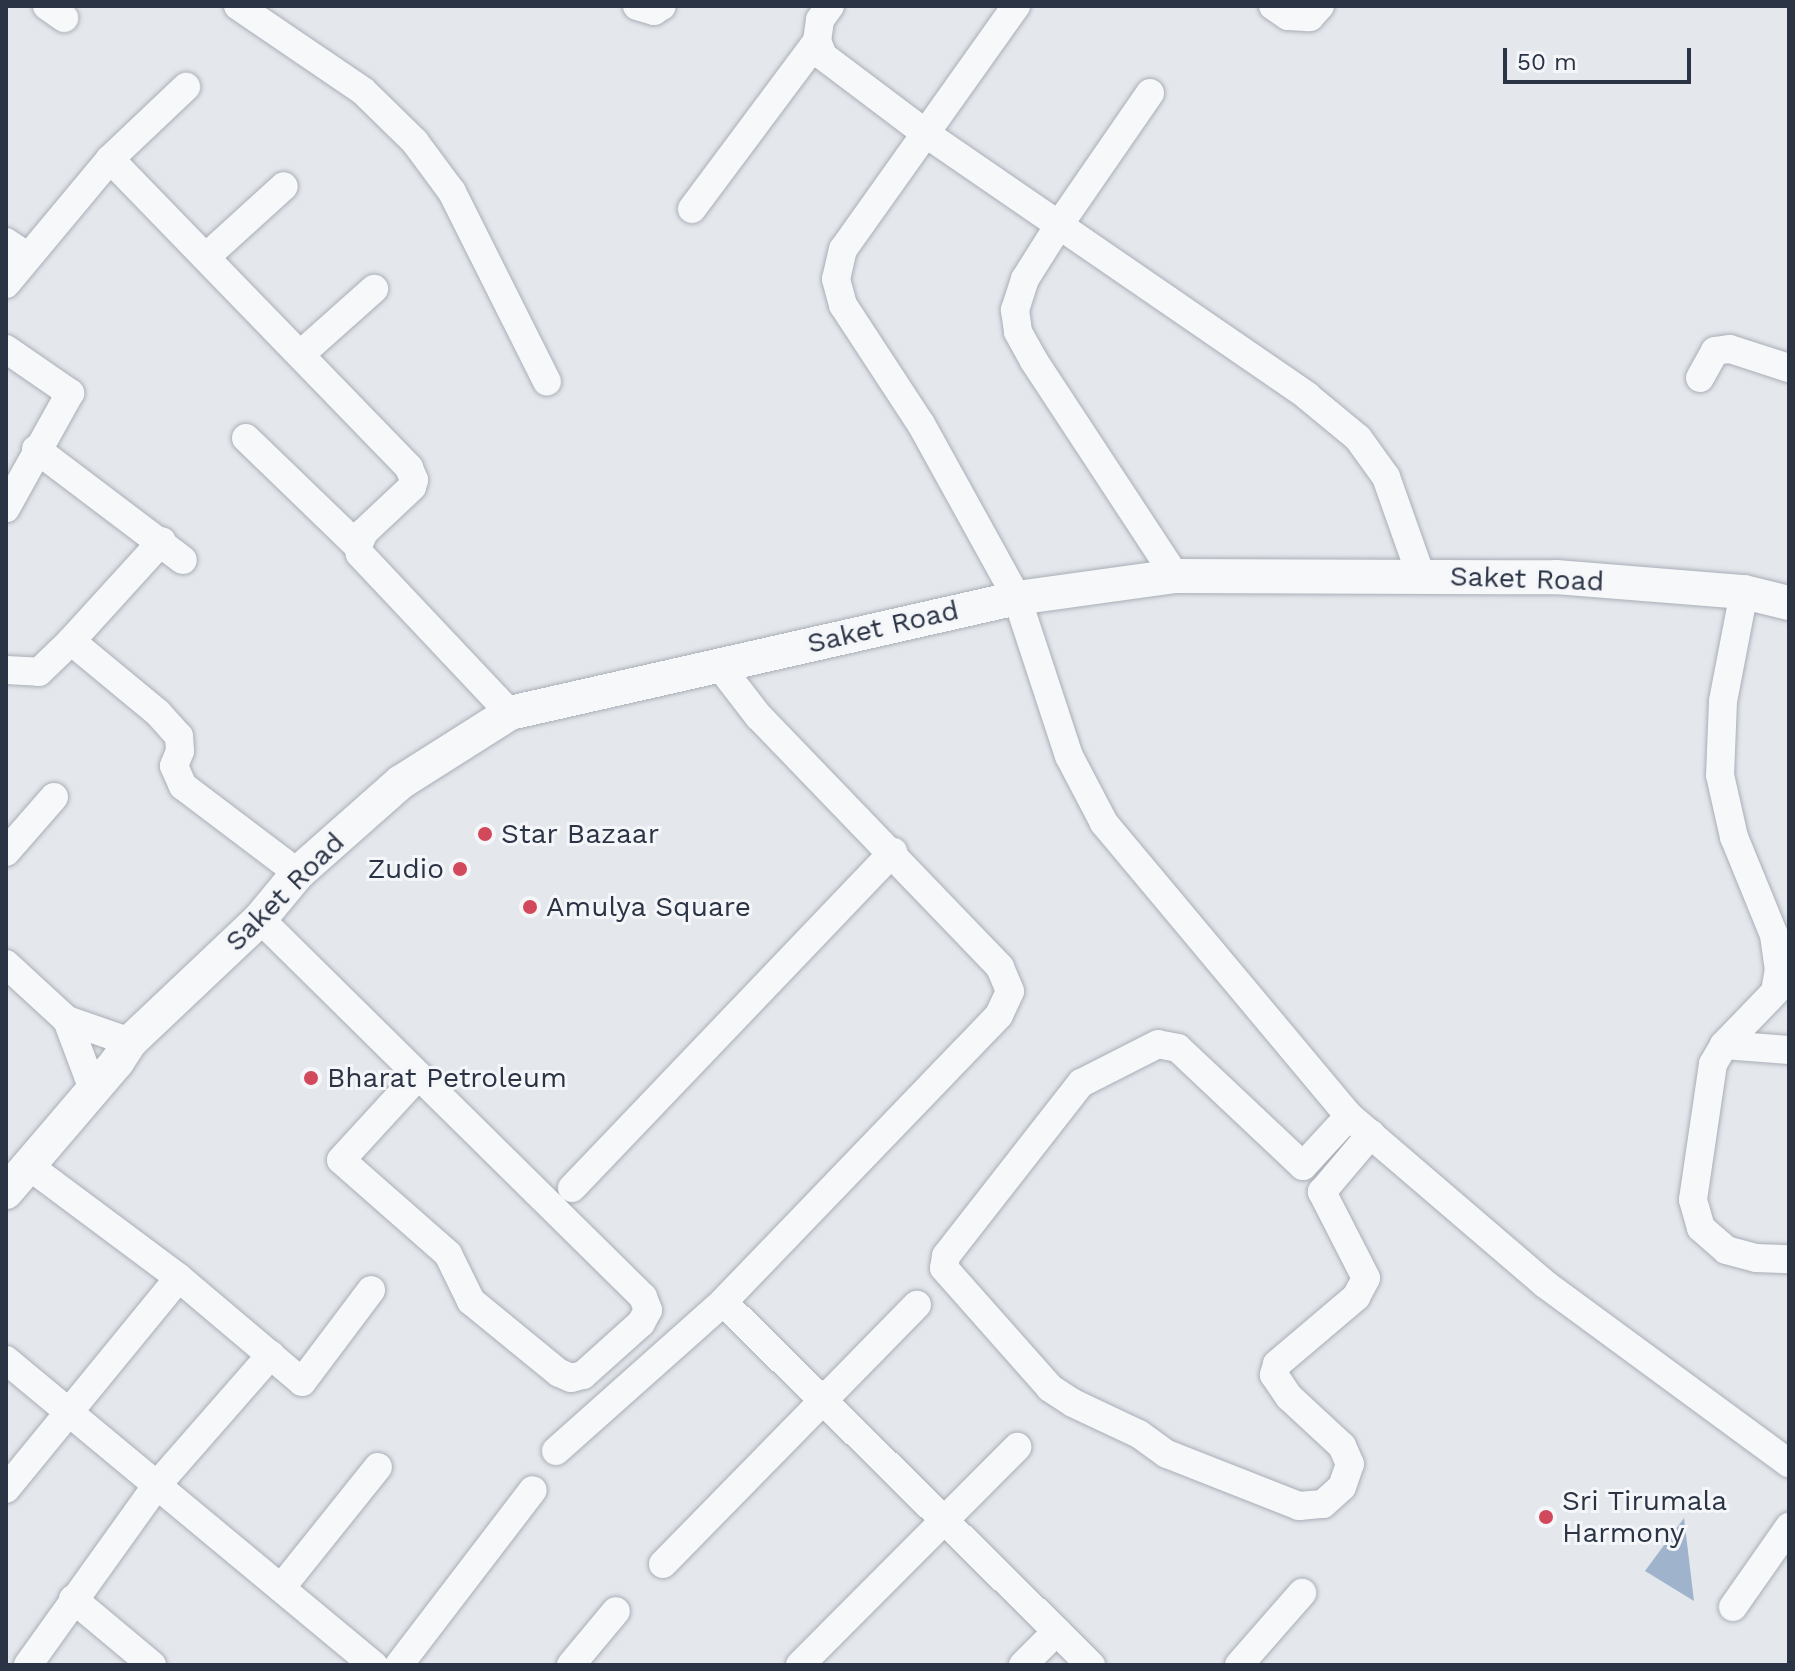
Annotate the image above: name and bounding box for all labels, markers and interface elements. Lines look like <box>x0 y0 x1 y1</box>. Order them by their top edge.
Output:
scale bar <box>1507 32 1695 82</box>
text: 50 m <box>1517 48 1577 76</box>
street label: Saket Road <box>1449 560 1605 598</box>
street label: Saket Road <box>804 593 962 661</box>
place label: Star Bazaar <box>501 817 660 851</box>
marker: Star Bazaar <box>476 825 494 843</box>
street label: Saket Road <box>219 826 351 958</box>
place label: Zudio <box>368 852 444 886</box>
marker: Zudio <box>451 860 469 878</box>
place label: Amulya Square <box>546 890 752 924</box>
marker: Amulya Square <box>521 898 539 916</box>
place label: Bharat Petroleum <box>327 1061 567 1095</box>
marker: Bharat Petroleum <box>302 1069 320 1087</box>
place label: Sri Tirumala Harmony <box>1562 1484 1728 1550</box>
marker: Sri Tirumala Harmony <box>1537 1508 1555 1526</box>

